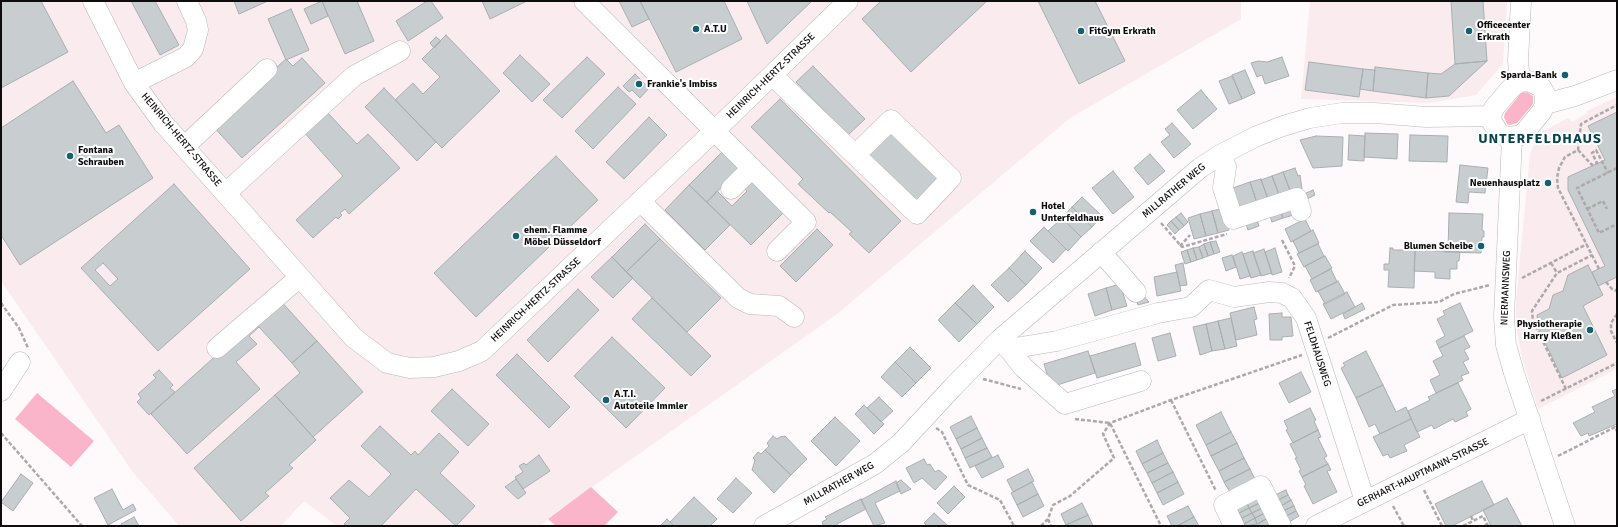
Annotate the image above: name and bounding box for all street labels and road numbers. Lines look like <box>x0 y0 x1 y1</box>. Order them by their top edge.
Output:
street label: HEINRICH-HERTZ-STRASSE <box>724 31 818 121</box>
street label: HEINRICH-HERTZ-STRASSE <box>138 91 224 189</box>
street label: MILLRATHER WEG <box>1140 161 1208 221</box>
street label: NIERMANNSWEG <box>1499 250 1513 326</box>
street label: HEINRICH-HERTZ-STRASSE <box>489 255 583 345</box>
street label: FELDHAUSWEG <box>1301 320 1333 388</box>
street label: GERHART-HAUPTMANN-STRASSE <box>1355 436 1491 510</box>
street label: MILLRATHER WEG <box>802 460 876 508</box>

